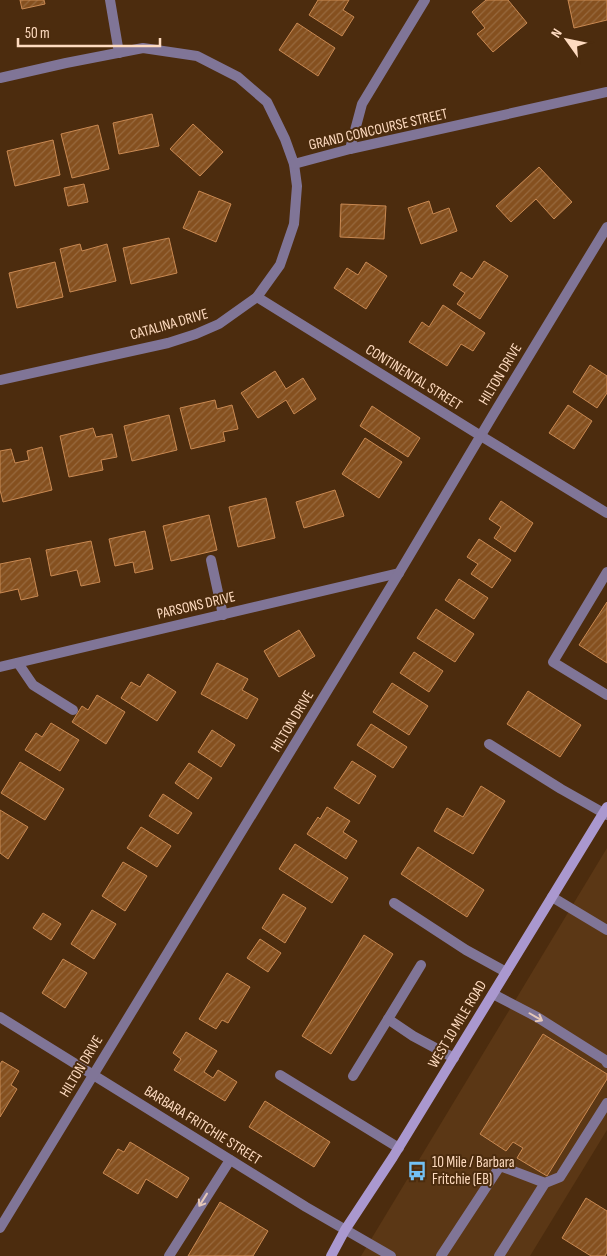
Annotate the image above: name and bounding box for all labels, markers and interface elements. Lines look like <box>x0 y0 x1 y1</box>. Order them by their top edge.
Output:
scale bar <box>18 15 160 47</box>
north arrow <box>542 15 592 65</box>
text: 50 m <box>25 24 50 43</box>
text: N <box>547 25 566 41</box>
street label: GRAND CONCOURSE STREET <box>307 104 449 155</box>
street label: CATALINA DRIVE <box>128 304 210 345</box>
street label: CONTINENTAL STREET <box>362 340 466 415</box>
street label: HILTON DRIVE <box>475 340 526 409</box>
street label: PARSONS DRIVE <box>155 587 237 624</box>
street label: HILTON DRIVE <box>267 687 318 756</box>
street label: WEST 10 MILE ROAD <box>424 977 491 1072</box>
one-way arrow <box>528 1012 543 1022</box>
street label: HILTON DRIVE <box>56 1032 107 1101</box>
street label: BARBARA FRITCHIE STREET <box>141 1082 265 1169</box>
place label: 10 Mile / Barbara Fritchie (EB) <box>432 1153 515 1189</box>
bus stop icon: 10 Mile / Barbara Fritchie (EB) <box>406 1160 428 1182</box>
one-way arrow <box>198 1193 208 1207</box>

